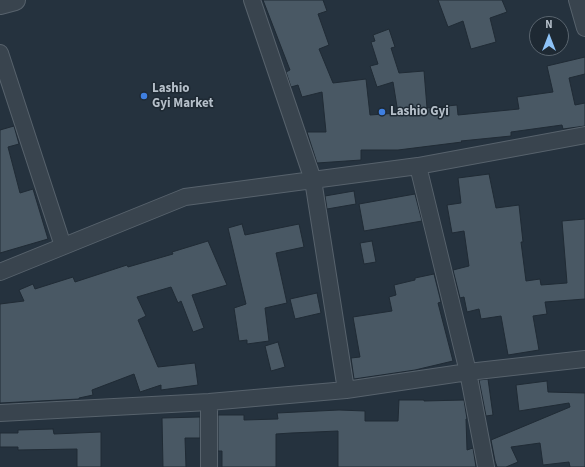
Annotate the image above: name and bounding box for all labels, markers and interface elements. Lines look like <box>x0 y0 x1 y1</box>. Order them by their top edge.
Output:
north arrow <box>529 16 569 56</box>
text: N <box>545 17 553 32</box>
place label: Lashio Gyi Market <box>152 81 214 112</box>
marker: Lashio Gyi Market <box>139 91 149 101</box>
place label: Lashio Gyi <box>390 104 449 120</box>
marker: Lashio Gyi <box>377 107 387 117</box>

